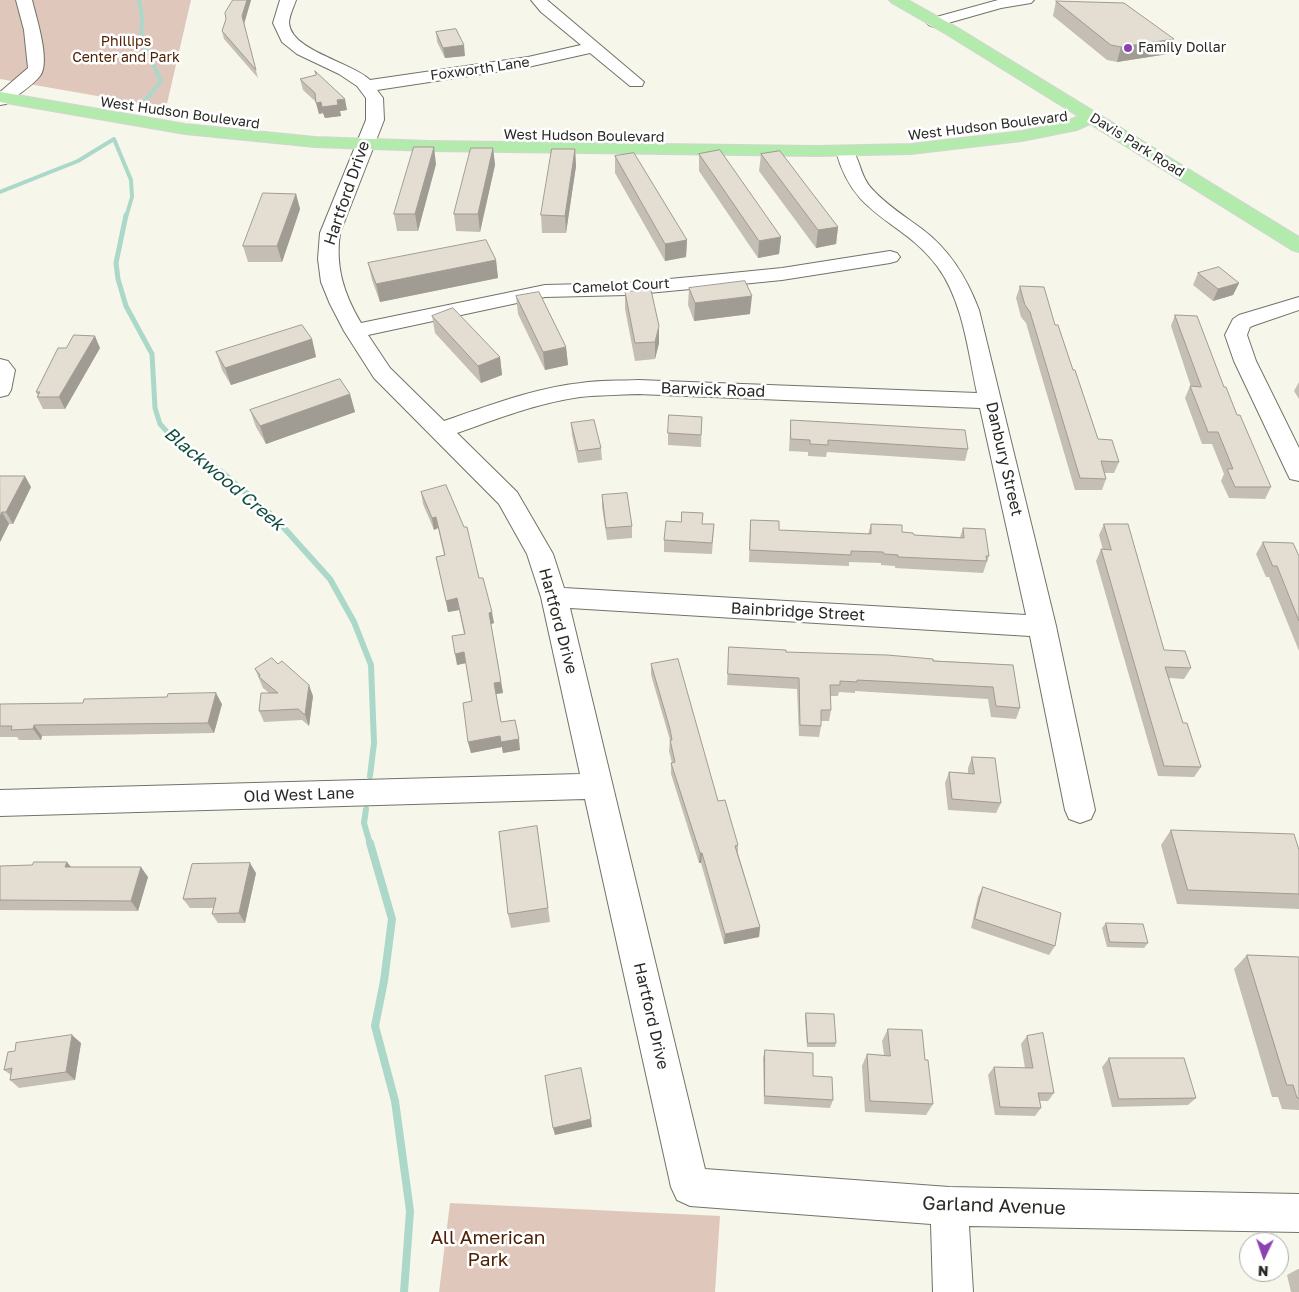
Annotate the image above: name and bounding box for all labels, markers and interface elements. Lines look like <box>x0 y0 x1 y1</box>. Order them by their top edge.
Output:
park label: Phillips Center and Park <box>72 34 180 66</box>
place label: Family Dollar <box>1138 40 1226 56</box>
marker: Family Dollar <box>1122 42 1134 54</box>
street label: Foxworth Lane <box>429 54 531 84</box>
street label: West Hudson Boulevard <box>99 93 261 133</box>
street label: West Hudson Boulevard <box>907 108 1069 144</box>
street label: Davis Park Road <box>1087 109 1187 181</box>
street label: West Hudson Boulevard <box>503 126 665 146</box>
street label: Hartford Drive <box>320 138 374 248</box>
street label: Camelot Court <box>572 275 670 297</box>
street label: Barwick Road <box>660 379 766 401</box>
street label: Danbury Street <box>982 400 1026 518</box>
water label: Blackwood Creek <box>160 423 288 535</box>
street label: Hartford Drive <box>535 566 581 676</box>
street label: Bainbridge Street <box>730 599 866 625</box>
street label: Old West Lane <box>243 783 355 807</box>
street label: Hartford Drive <box>629 961 673 1071</box>
street label: Garland Avenue <box>922 1192 1066 1220</box>
park label: All American Park <box>430 1227 546 1271</box>
north arrow <box>1239 1232 1289 1282</box>
text: N <box>1257 1263 1269 1280</box>

